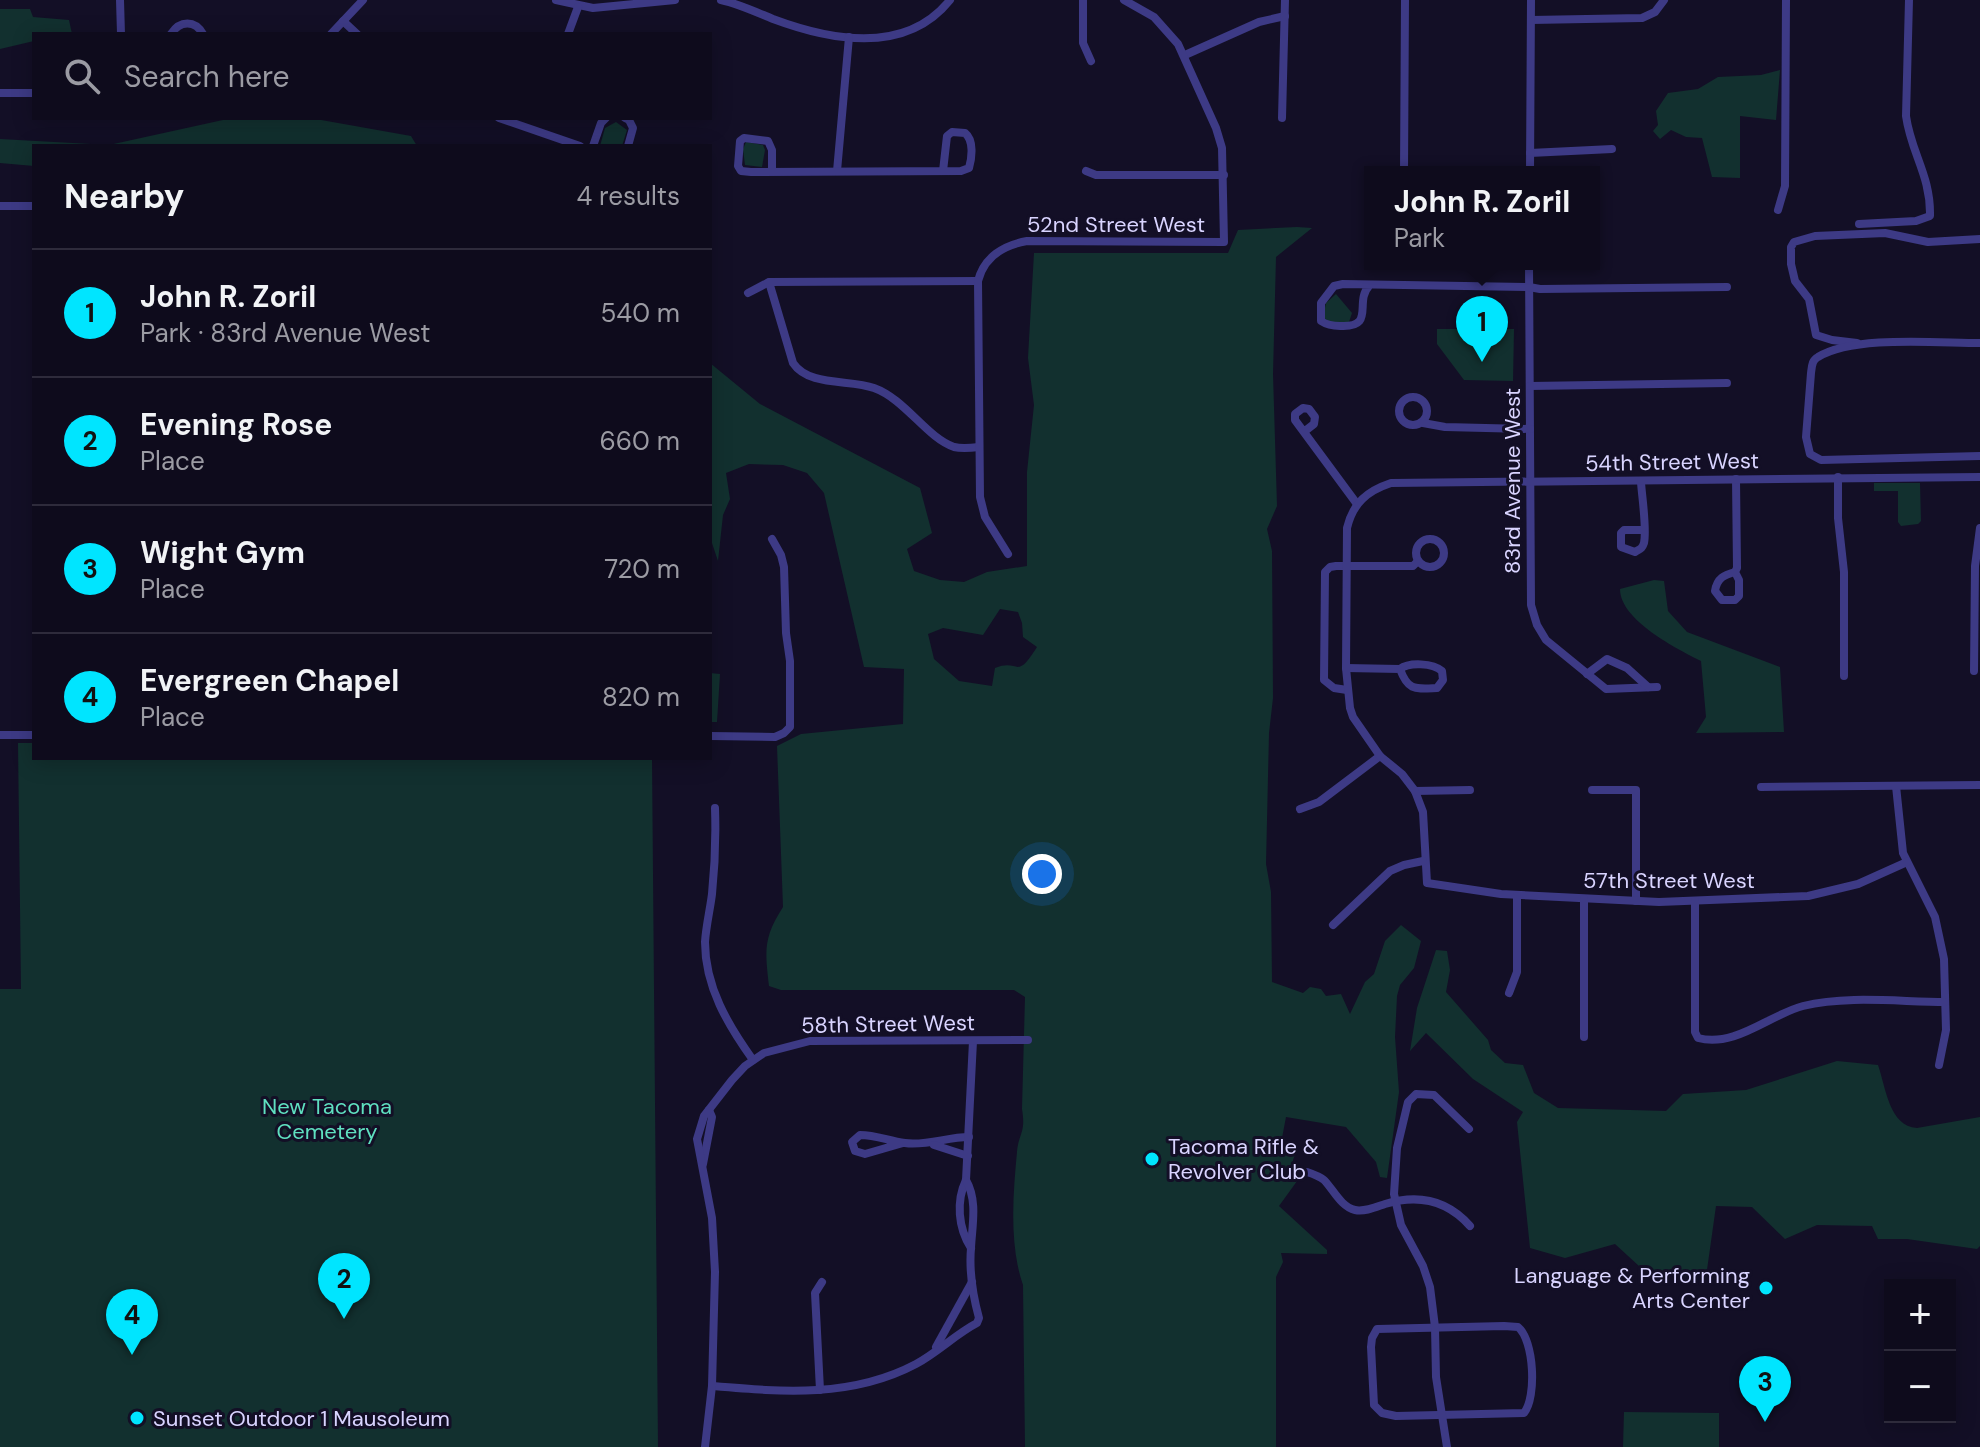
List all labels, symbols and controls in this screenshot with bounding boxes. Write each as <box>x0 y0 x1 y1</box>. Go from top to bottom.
search box <box>32 32 712 120</box>
icon: search <box>60 54 104 98</box>
text: Search here <box>124 57 290 96</box>
popup <box>1364 166 1600 270</box>
text: Nearby <box>64 174 184 219</box>
text: 4 results <box>576 179 680 213</box>
text: John R. Zoril <box>1394 182 1570 221</box>
street label: 52nd Street West <box>1027 210 1205 239</box>
text: Park <box>1394 221 1445 255</box>
text: John R. Zoril <box>140 277 316 316</box>
text: 1 <box>85 296 95 330</box>
text: 540 m <box>600 296 680 330</box>
pin: 1 <box>1456 296 1508 362</box>
text: Park · 83rd Avenue West <box>140 316 430 350</box>
street label: 83rd Avenue West <box>1498 388 1527 574</box>
text: Evening Rose <box>140 405 332 444</box>
text: 2 <box>82 424 98 458</box>
text: 660 m <box>599 424 680 458</box>
text: Place <box>140 444 205 478</box>
street label: 54th Street West <box>1585 446 1759 478</box>
text: Wight Gym <box>140 533 305 572</box>
text: 3 <box>82 552 98 586</box>
text: 720 m <box>604 552 680 586</box>
text: Place <box>140 572 205 606</box>
text: Evergreen Chapel <box>140 661 399 700</box>
text: 4 <box>82 680 98 714</box>
text: 820 m <box>602 680 680 714</box>
text: Place <box>140 700 205 734</box>
your location <box>1022 854 1062 894</box>
street label: 57th Street West <box>1583 866 1755 895</box>
street label: 58th Street West <box>801 1008 975 1040</box>
park label: New Tacoma Cemetery <box>262 1092 392 1146</box>
place label: Tacoma Rifle & Revolver Club <box>1168 1132 1319 1186</box>
marker: Tacoma Rifle & Revolver Club <box>1143 1150 1161 1168</box>
pin: 2 <box>318 1253 370 1319</box>
place label: Language & Performing Arts Center <box>1514 1261 1750 1315</box>
marker: Language & Performing Arts Center <box>1757 1279 1775 1297</box>
map controls <box>1884 1279 1956 1423</box>
button: + <box>1884 1279 1956 1351</box>
pin: 4 <box>106 1289 158 1355</box>
button: − <box>1884 1351 1956 1423</box>
pin: 3 <box>1739 1356 1791 1422</box>
place label: Sunset Outdoor 1 Mausoleum <box>153 1404 450 1433</box>
marker: Sunset Outdoor 1 Mausoleum <box>128 1409 146 1427</box>

